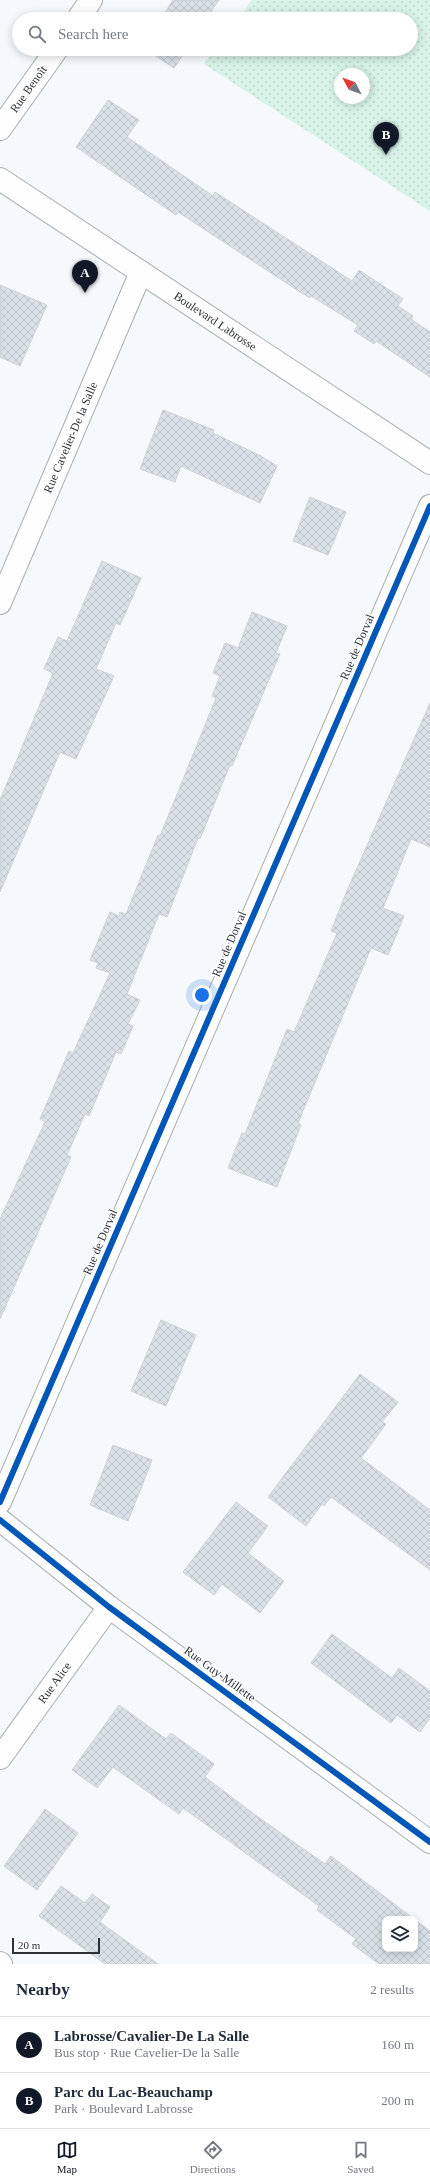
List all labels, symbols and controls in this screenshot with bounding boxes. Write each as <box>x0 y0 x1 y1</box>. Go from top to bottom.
search box <box>12 12 418 56</box>
icon: search <box>26 23 48 45</box>
text: Search here <box>58 26 128 42</box>
street label: Rue Benoît <box>7 62 50 115</box>
north arrow <box>334 68 370 104</box>
pin: B <box>373 122 399 155</box>
pin: A <box>72 260 98 293</box>
street label: Boulevard Labrosse <box>171 289 259 354</box>
street label: Rue Cavelier-De la Salle <box>41 380 100 495</box>
street label: Rue de Dorval <box>337 611 377 682</box>
street label: Rue de Dorval <box>209 908 249 979</box>
your location <box>192 985 212 1005</box>
street label: Rue de Dorval <box>80 1206 120 1277</box>
street label: Rue Guy-Millette <box>182 1643 258 1705</box>
street label: Rue Alice <box>35 1659 74 1706</box>
map controls <box>382 1916 418 1952</box>
button: layers <box>382 1916 418 1952</box>
scale bar <box>12 1936 100 1955</box>
text: 20 m <box>18 1939 40 1951</box>
text: Nearby <box>16 1980 70 1999</box>
text: 2 results <box>370 1982 414 1997</box>
text: Labrosse/Cavalier-De La Salle <box>54 2028 249 2044</box>
text: A <box>24 2037 34 2052</box>
text: 160 m <box>381 2037 414 2052</box>
text: Bus stop · Rue Cavelier-De la Salle <box>54 2045 239 2060</box>
text: Parc du Lac-Beauchamp <box>54 2084 213 2100</box>
text: B <box>25 2093 33 2108</box>
text: 200 m <box>381 2093 414 2108</box>
text: Park · Boulevard Labrosse <box>54 2101 193 2116</box>
tab: Map <box>56 2139 78 2175</box>
tab: Directions <box>190 2139 235 2175</box>
tab: Saved <box>347 2139 374 2175</box>

